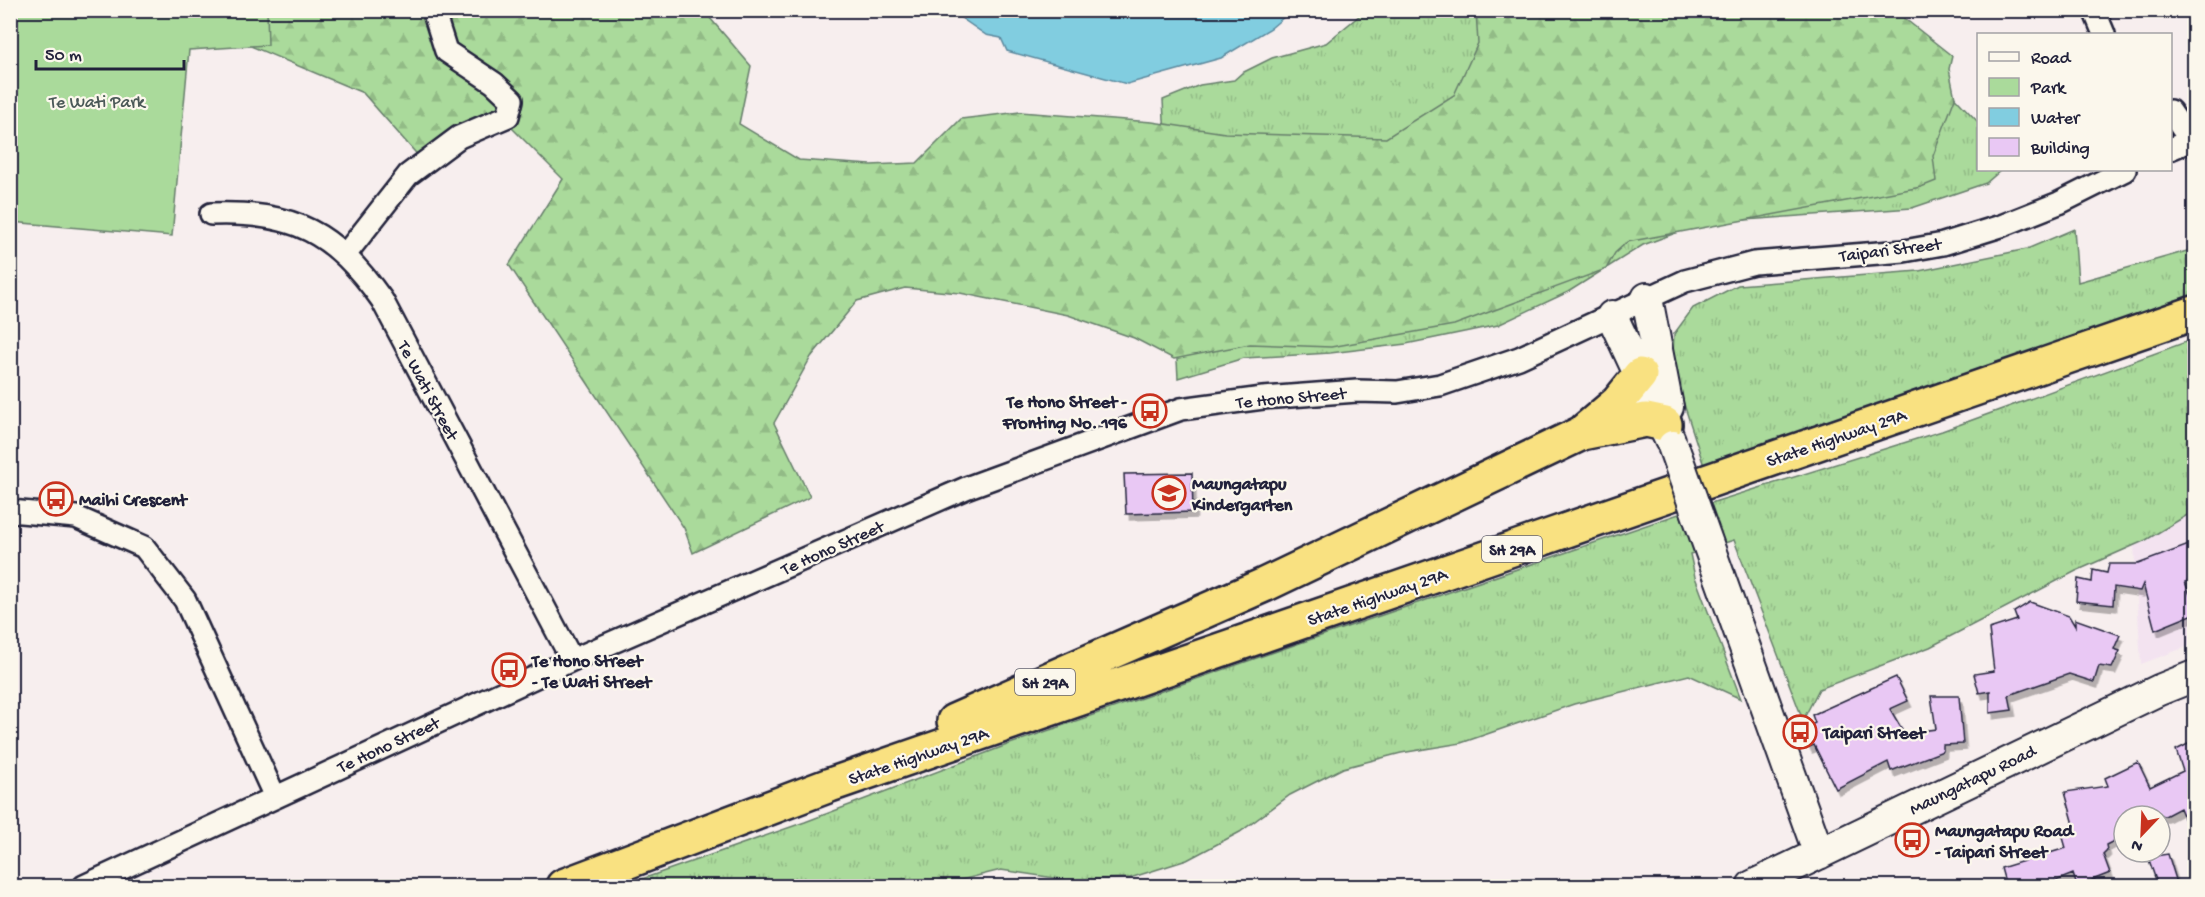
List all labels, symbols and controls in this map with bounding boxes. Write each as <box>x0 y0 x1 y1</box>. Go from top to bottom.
scale bar <box>36 33 184 71</box>
legend <box>1977 33 2172 171</box>
text: 50 m <box>45 46 82 67</box>
text: Road <box>2031 49 2072 70</box>
text: Park <box>2030 79 2067 100</box>
park label: Te Wati Park <box>48 93 147 114</box>
text: Water <box>2031 109 2081 130</box>
text: Building <box>2030 139 2090 160</box>
street label: Taipari Street <box>1837 235 1944 268</box>
street label: Te Wati Street <box>391 337 462 446</box>
street label: Te Hono Street <box>1234 384 1349 415</box>
place label: Te Hono Street - Fronting No. 196 <box>1002 393 1128 435</box>
bus stop icon: Te Hono Street - Fronting No. 196 <box>1132 393 1168 429</box>
street label: State Highway 29A <box>1764 405 1911 473</box>
school or university icon: Maungatapu Kindergarten <box>1151 475 1187 511</box>
place label: Maungatapu Kindergarten <box>1191 475 1293 517</box>
bus stop icon: Maihi Crescent <box>38 481 74 517</box>
place label: Maihi Crescent <box>79 491 188 512</box>
street label: Te Hono Street <box>777 517 889 582</box>
road number: SH 29A <box>1482 536 1542 562</box>
street label: State Highway 29A <box>1305 564 1452 632</box>
bus stop icon: Te Hono Street - Te Wati Street <box>491 652 527 688</box>
place label: Te Hono Street - Te Wati Street <box>530 652 653 694</box>
road number: SH 29A <box>1015 669 1075 695</box>
street label: Te Hono Street <box>334 713 445 780</box>
bus stop icon: Taipari Street <box>1782 714 1818 750</box>
street label: State Highway 29A <box>846 723 993 791</box>
place label: Taipari Street <box>1821 724 1927 745</box>
street label: Maungatapu Road <box>1907 741 2041 821</box>
north arrow <box>2112 804 2172 864</box>
bus stop icon: Maungatapu Road - Taipari Street <box>1894 822 1930 858</box>
place label: Maungatapu Road - Taipari Street <box>1935 822 2075 864</box>
text: N <box>2128 834 2146 855</box>

